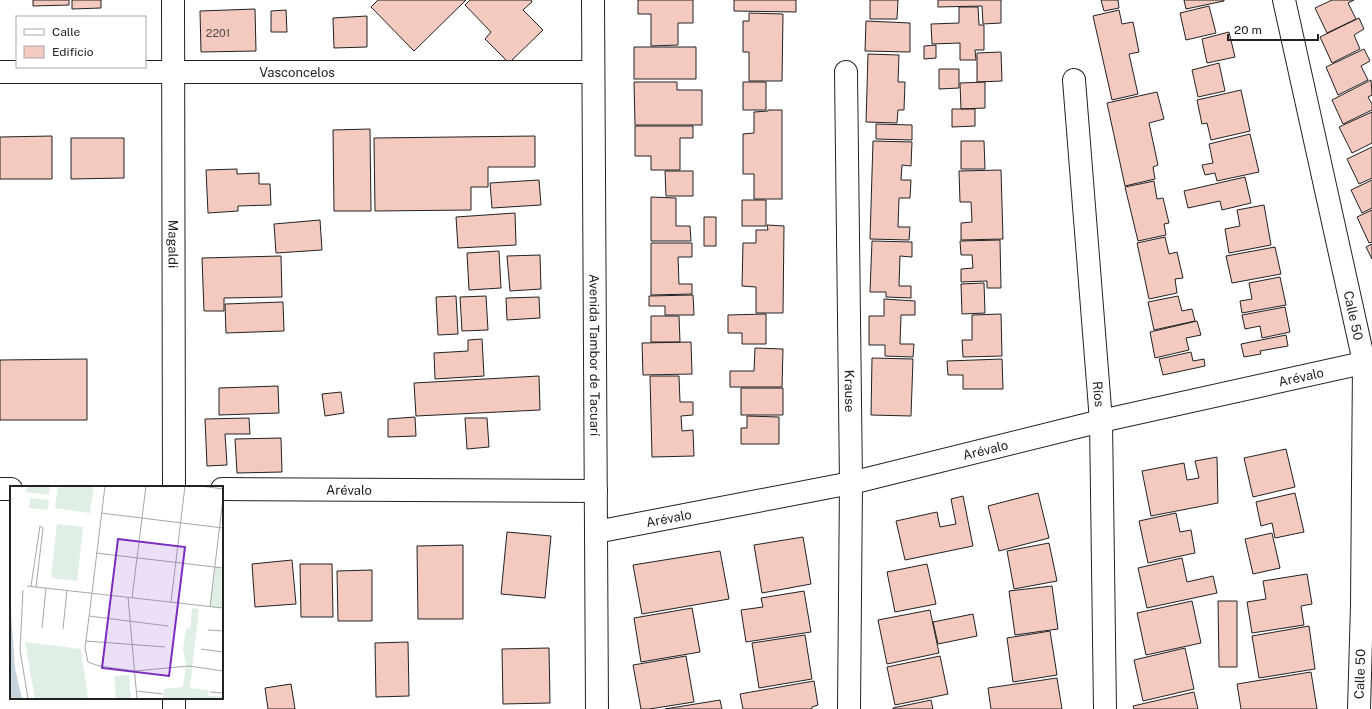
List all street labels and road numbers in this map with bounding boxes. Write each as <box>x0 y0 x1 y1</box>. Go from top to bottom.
street label: Vasconcelos <box>259 65 335 80</box>
street label: Magaldi <box>166 220 181 268</box>
street label: Avenida Tambor de Tacuarí <box>587 274 603 437</box>
street label: Calle 50 <box>1341 289 1366 342</box>
street label: Arévalo <box>1277 364 1325 389</box>
street label: Krause <box>842 370 858 412</box>
street label: Ríos <box>1090 381 1107 407</box>
street label: Arévalo <box>961 437 1009 463</box>
street label: Arévalo <box>326 482 372 497</box>
street label: Arévalo <box>645 506 693 530</box>
street label: Calle 50 <box>1352 649 1368 699</box>

